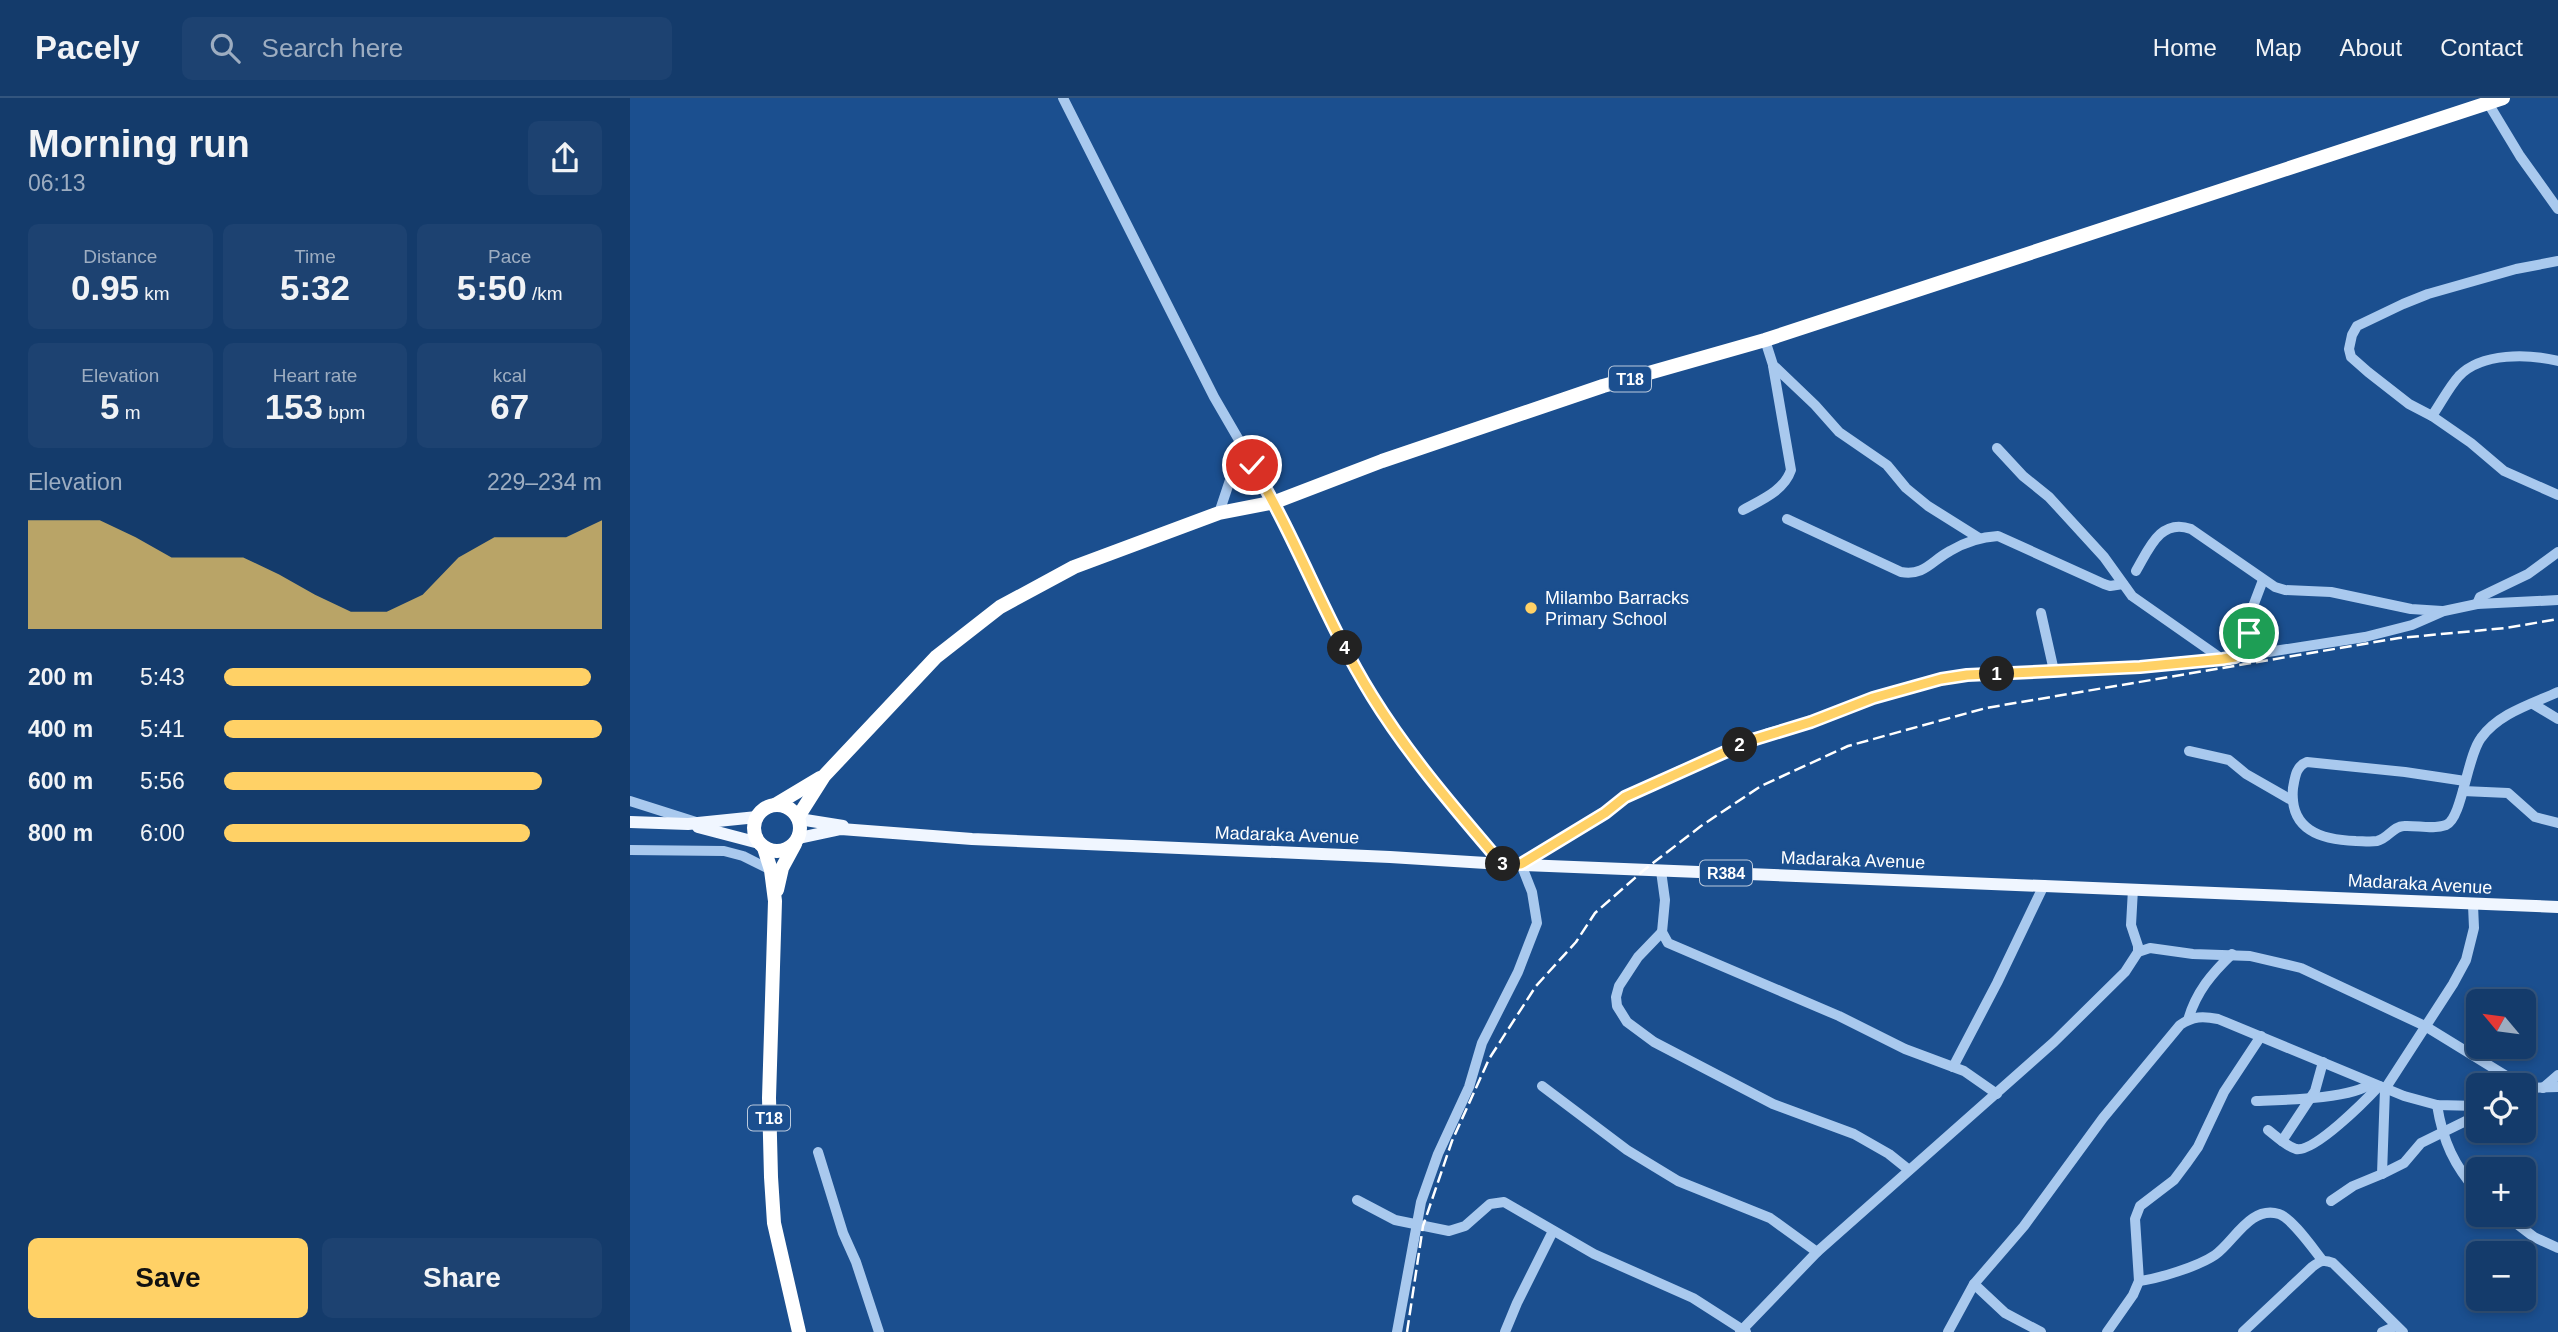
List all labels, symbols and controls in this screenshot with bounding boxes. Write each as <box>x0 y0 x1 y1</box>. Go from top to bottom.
search box <box>182 17 672 80</box>
text: Pacely <box>35 29 140 66</box>
icon: search <box>206 29 244 67</box>
text: Search here <box>262 33 403 63</box>
text: Home <box>2153 34 2217 61</box>
text: Map <box>2255 34 2302 61</box>
text: About <box>2340 34 2402 61</box>
text: Contact <box>2440 34 2523 61</box>
button: share <box>528 121 602 195</box>
text: Morning run <box>28 123 250 165</box>
text: 06:13 <box>28 170 86 196</box>
text: Distance <box>83 246 157 267</box>
text: Time <box>294 246 336 267</box>
text: Pace <box>488 246 531 267</box>
text: 0.95 <box>71 268 139 307</box>
text: 5:32 <box>280 268 350 307</box>
text: 5:50 <box>457 268 527 307</box>
text: km <box>139 283 170 304</box>
text: /km <box>527 283 563 304</box>
text: Elevation <box>81 365 159 386</box>
text: Heart rate <box>273 365 357 386</box>
text: kcal <box>493 365 527 386</box>
road number: T18 <box>1609 366 1651 392</box>
text: 5 <box>100 387 120 426</box>
text: 153 <box>265 387 323 426</box>
text: 67 <box>490 387 529 426</box>
text: m <box>120 402 141 423</box>
text: bpm <box>323 402 365 423</box>
pin <box>1222 435 1282 495</box>
icon: check <box>1233 446 1271 484</box>
text: Elevation <box>28 469 123 495</box>
text: 229–234 m <box>487 469 602 495</box>
place label: Milambo Barracks Primary School <box>1545 588 1689 629</box>
marker: Milambo Barracks Primary School <box>1523 600 1539 616</box>
pin <box>2219 603 2279 663</box>
icon: arrive <box>2230 614 2268 652</box>
pin: 4 <box>1328 630 1362 666</box>
text: 4 <box>1339 637 1350 658</box>
pin: 1 <box>1980 656 2014 692</box>
text: 1 <box>1991 663 2002 684</box>
text: 200 m <box>28 664 93 690</box>
text: 5:43 <box>140 664 185 690</box>
text: 400 m <box>28 716 93 742</box>
text: 5:41 <box>140 716 185 742</box>
pin: 2 <box>1722 728 1758 762</box>
text: 2 <box>1734 734 1745 755</box>
text: 600 m <box>28 768 93 794</box>
text: 5:56 <box>140 768 185 794</box>
text: 800 m <box>28 820 93 846</box>
text: 6:00 <box>140 820 185 846</box>
street label: Madaraka Avenue <box>1214 822 1360 848</box>
pin: 3 <box>1486 846 1520 882</box>
street label: Madaraka Avenue <box>1780 847 1926 873</box>
text: 3 <box>1497 853 1508 874</box>
road number: R384 <box>1700 860 1752 886</box>
street label: Madaraka Avenue <box>2347 870 2493 898</box>
north arrow <box>2466 989 2536 1059</box>
map controls <box>2466 989 2536 1311</box>
button: locate <box>2466 1073 2536 1143</box>
road number: T18 <box>748 1106 790 1130</box>
button: + <box>2466 1157 2536 1227</box>
button: Save <box>28 1238 308 1318</box>
button: Share <box>322 1238 602 1318</box>
button: − <box>2466 1241 2536 1311</box>

